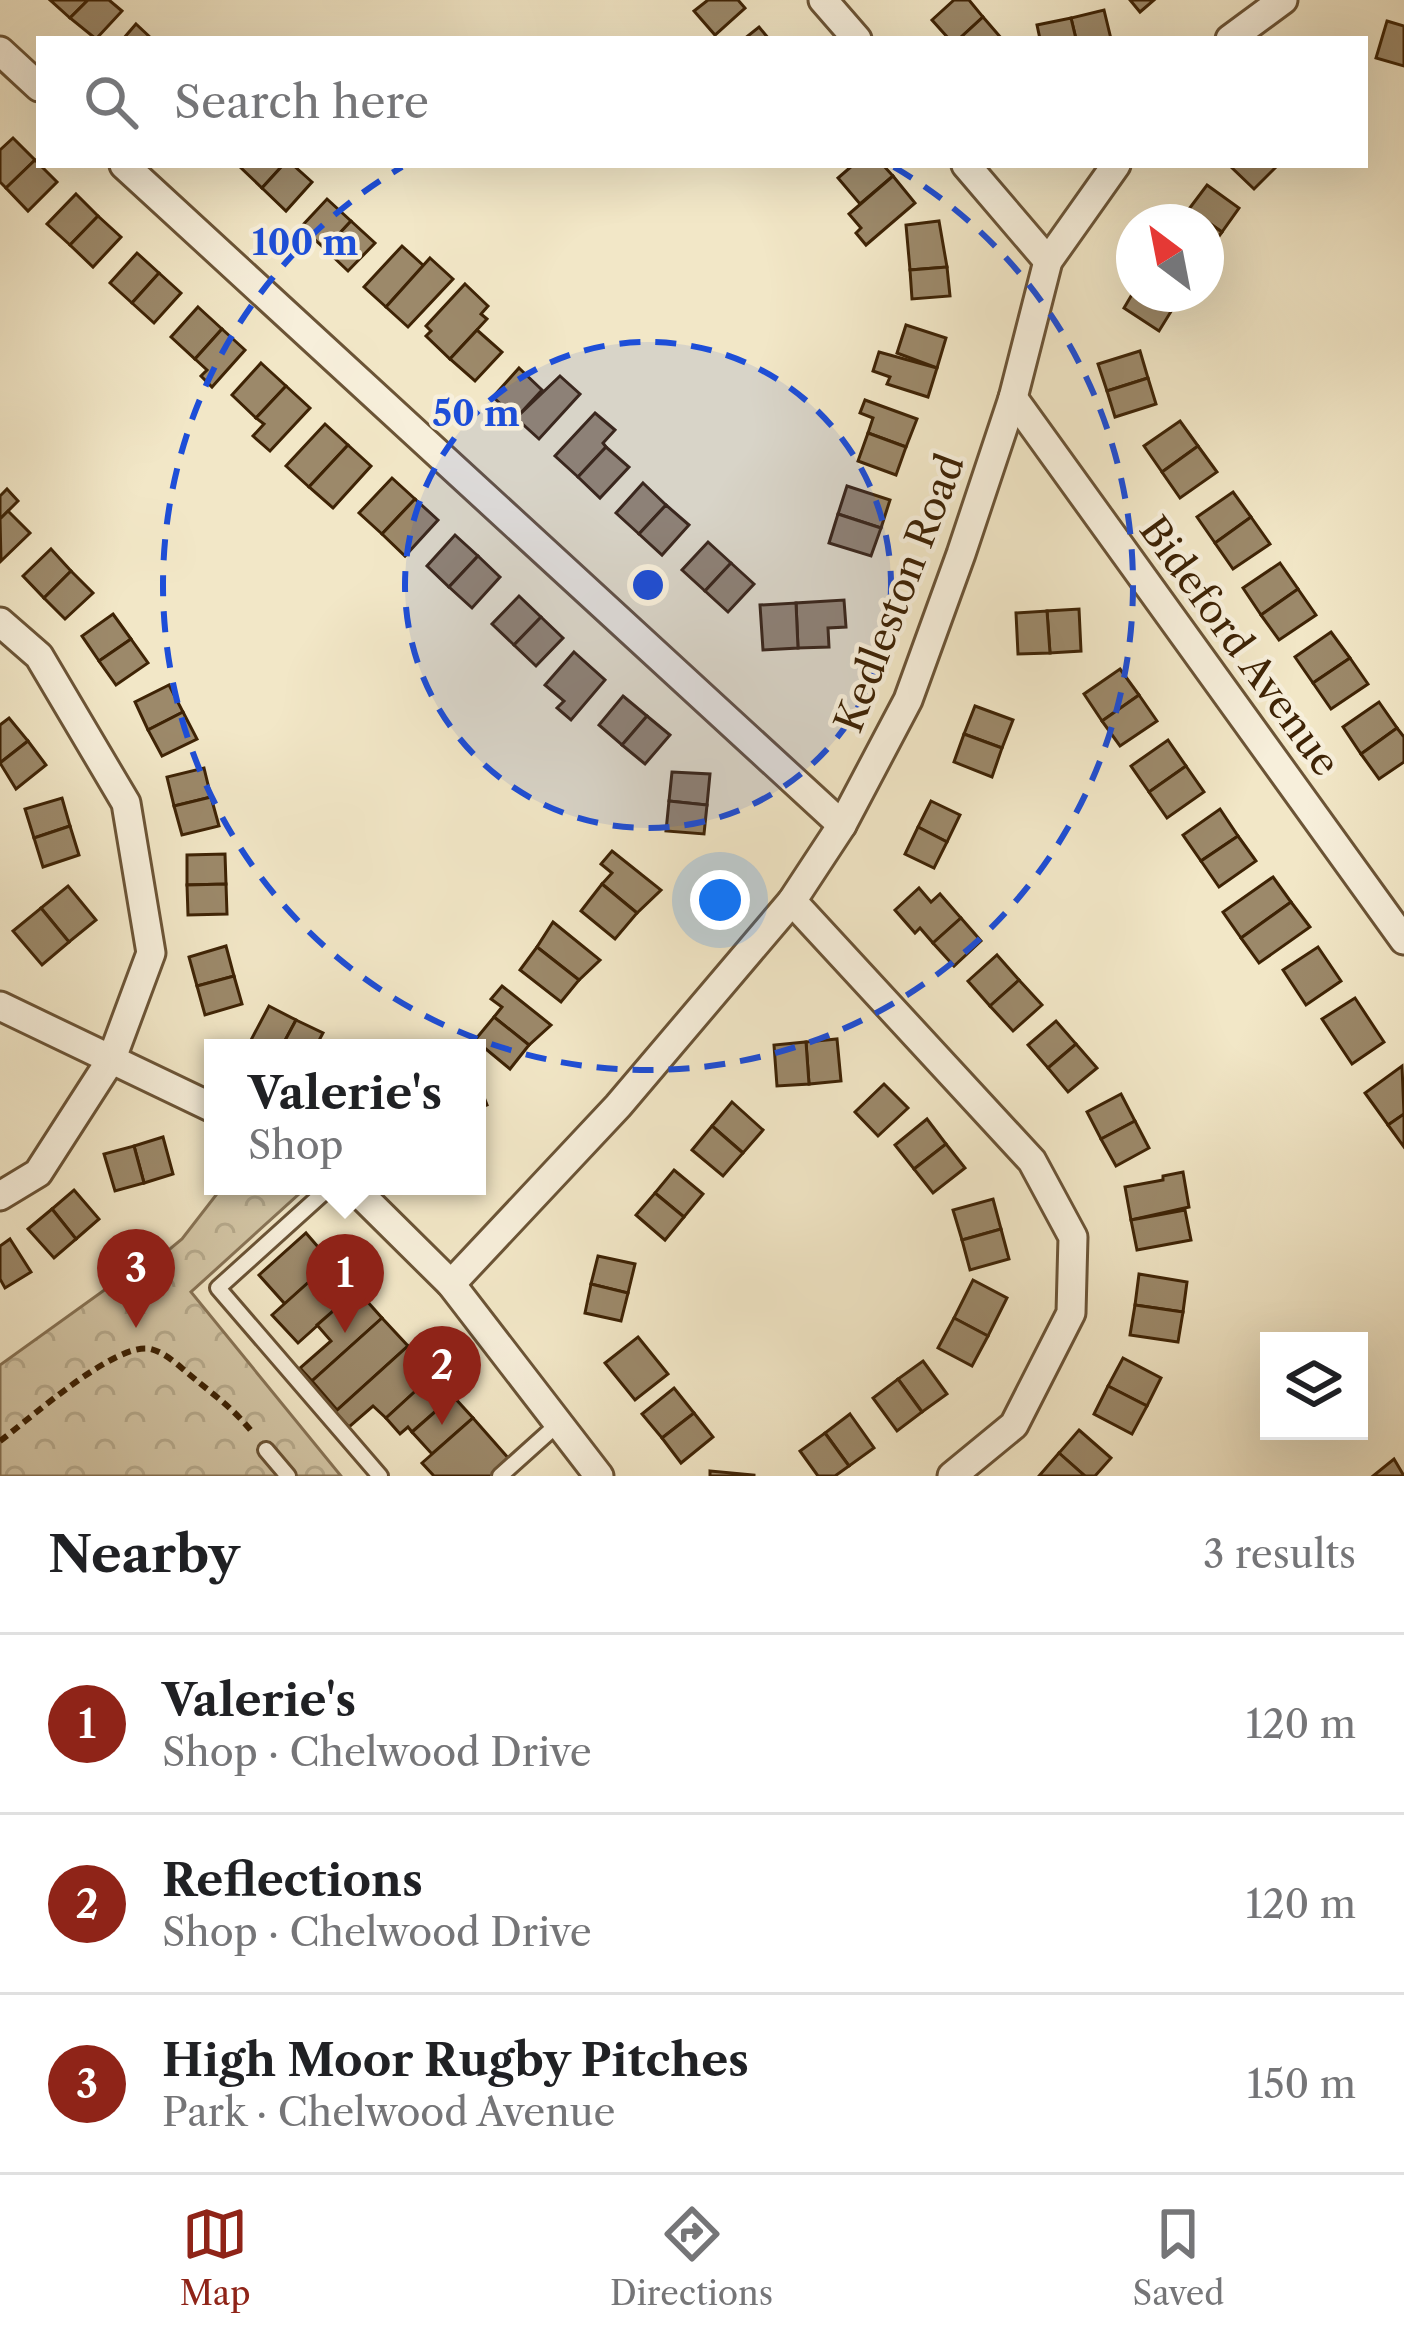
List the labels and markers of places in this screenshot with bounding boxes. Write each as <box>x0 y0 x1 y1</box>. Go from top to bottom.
centre of rings <box>627 564 669 606</box>
pin: 3 <box>97 1229 175 1328</box>
pin: 1 <box>306 1234 384 1333</box>
pin: 2 <box>403 1326 481 1425</box>

